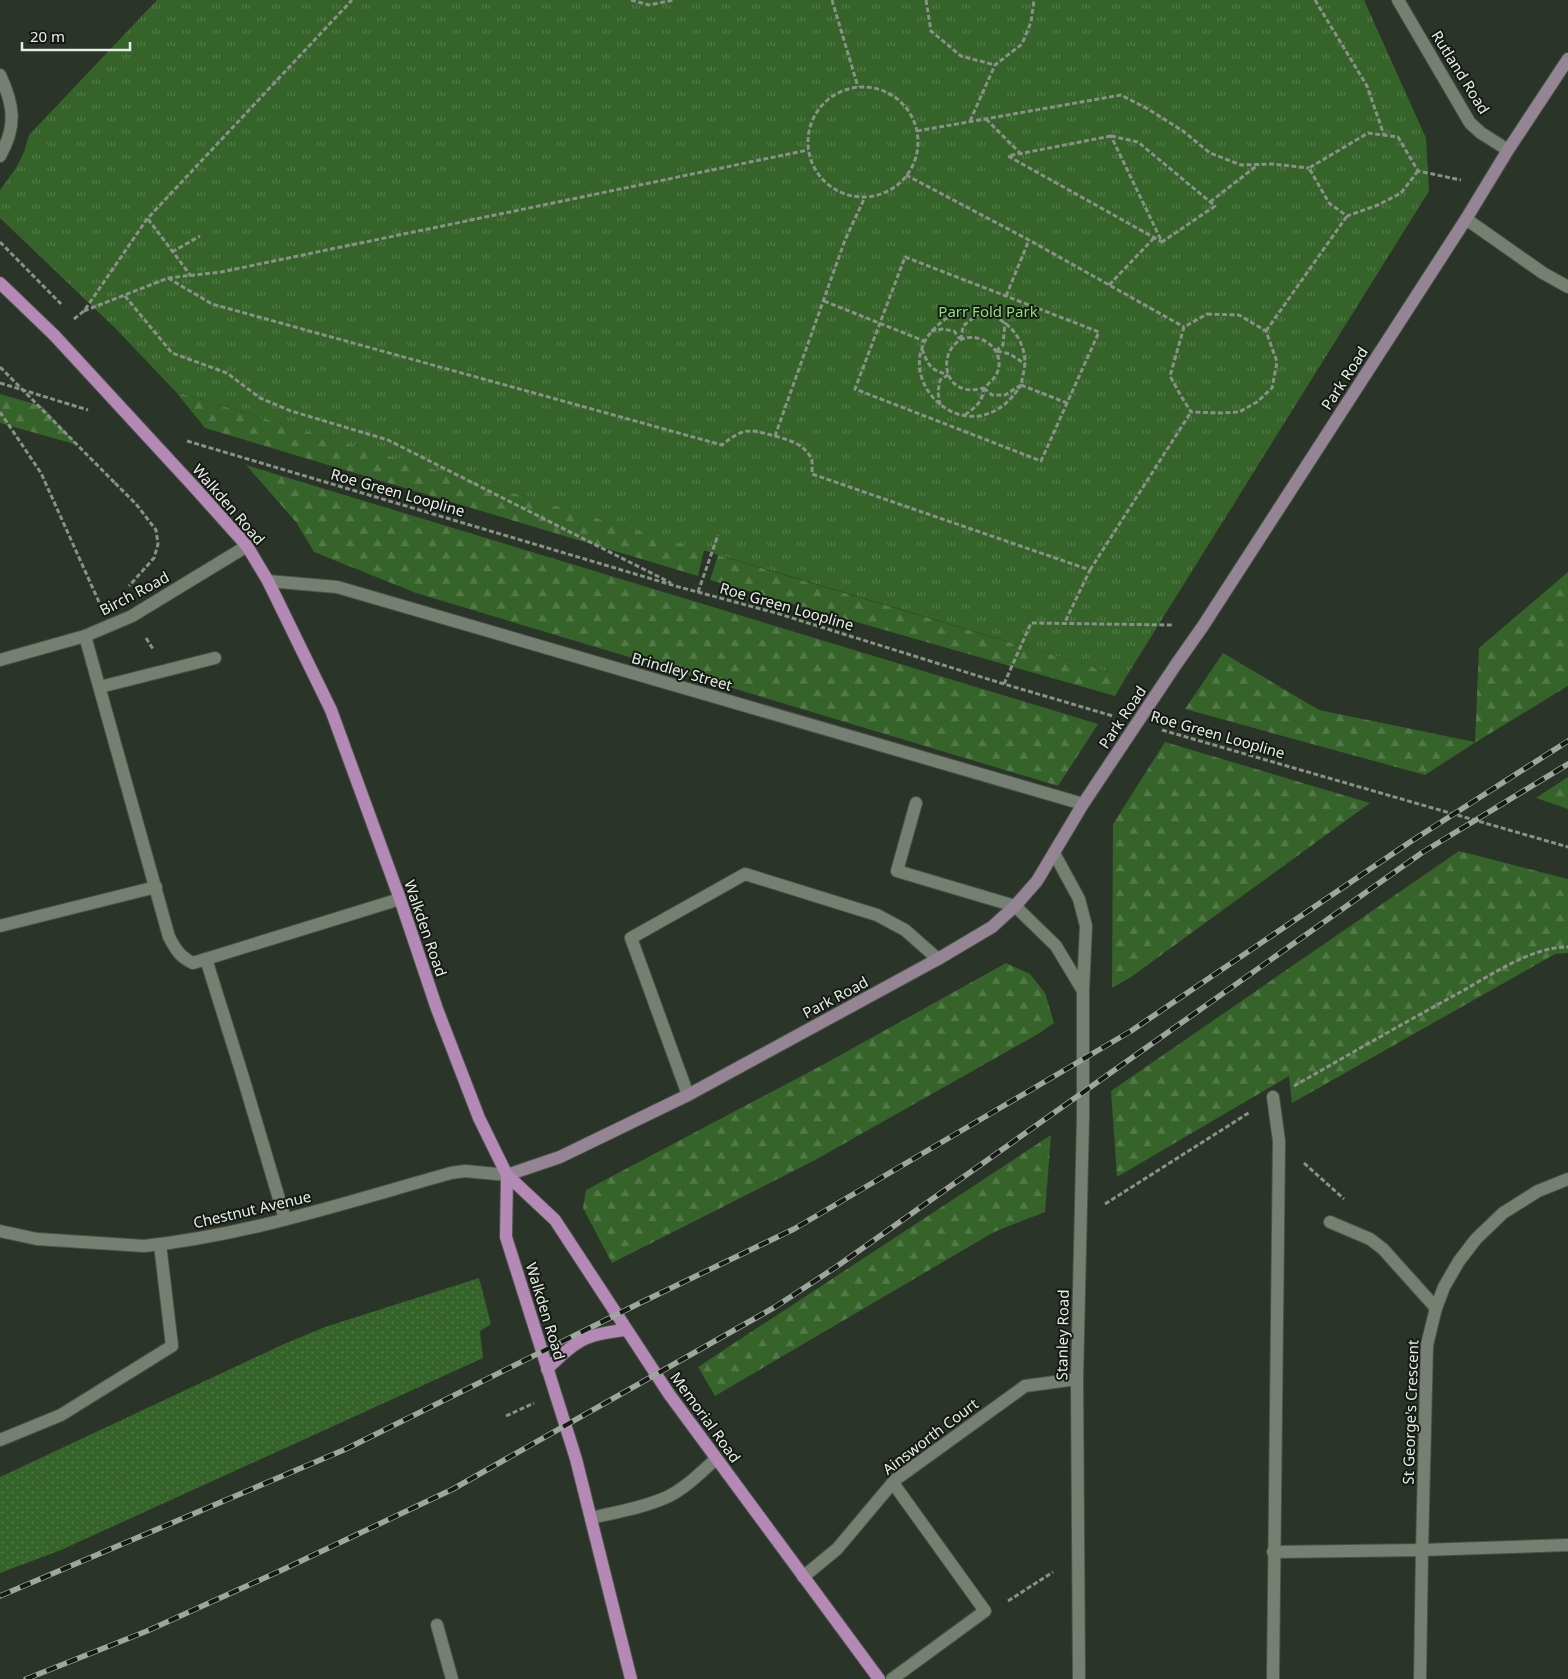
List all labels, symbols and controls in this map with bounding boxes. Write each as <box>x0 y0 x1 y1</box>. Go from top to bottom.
scale bar <box>22 20 130 52</box>
text: 20 m <box>30 26 65 46</box>
street label: Rutland Road <box>1427 27 1495 117</box>
park label: Parr Fold Park <box>938 301 1038 321</box>
street label: Park Road <box>1316 343 1372 413</box>
street label: Walkden Road <box>188 459 270 549</box>
street label: Roe Green Loopline <box>329 463 467 521</box>
street label: Birch Road <box>96 566 172 620</box>
street label: Roe Green Loopline <box>718 577 856 635</box>
street label: Brindley Street <box>629 647 735 695</box>
street label: Park Road <box>1094 682 1150 752</box>
street label: Roe Green Loopline <box>1149 705 1287 763</box>
street label: Walkden Road <box>400 877 452 979</box>
street label: Park Road <box>799 971 871 1023</box>
street label: Chestnut Avenue <box>191 1186 313 1232</box>
street label: Walkden Road <box>522 1260 570 1362</box>
street label: Stanley Road <box>1051 1289 1073 1381</box>
street label: St George's Crescent <box>1397 1339 1423 1485</box>
street label: Memorial Road <box>666 1368 746 1466</box>
street label: Ainsworth Court <box>878 1393 982 1479</box>

